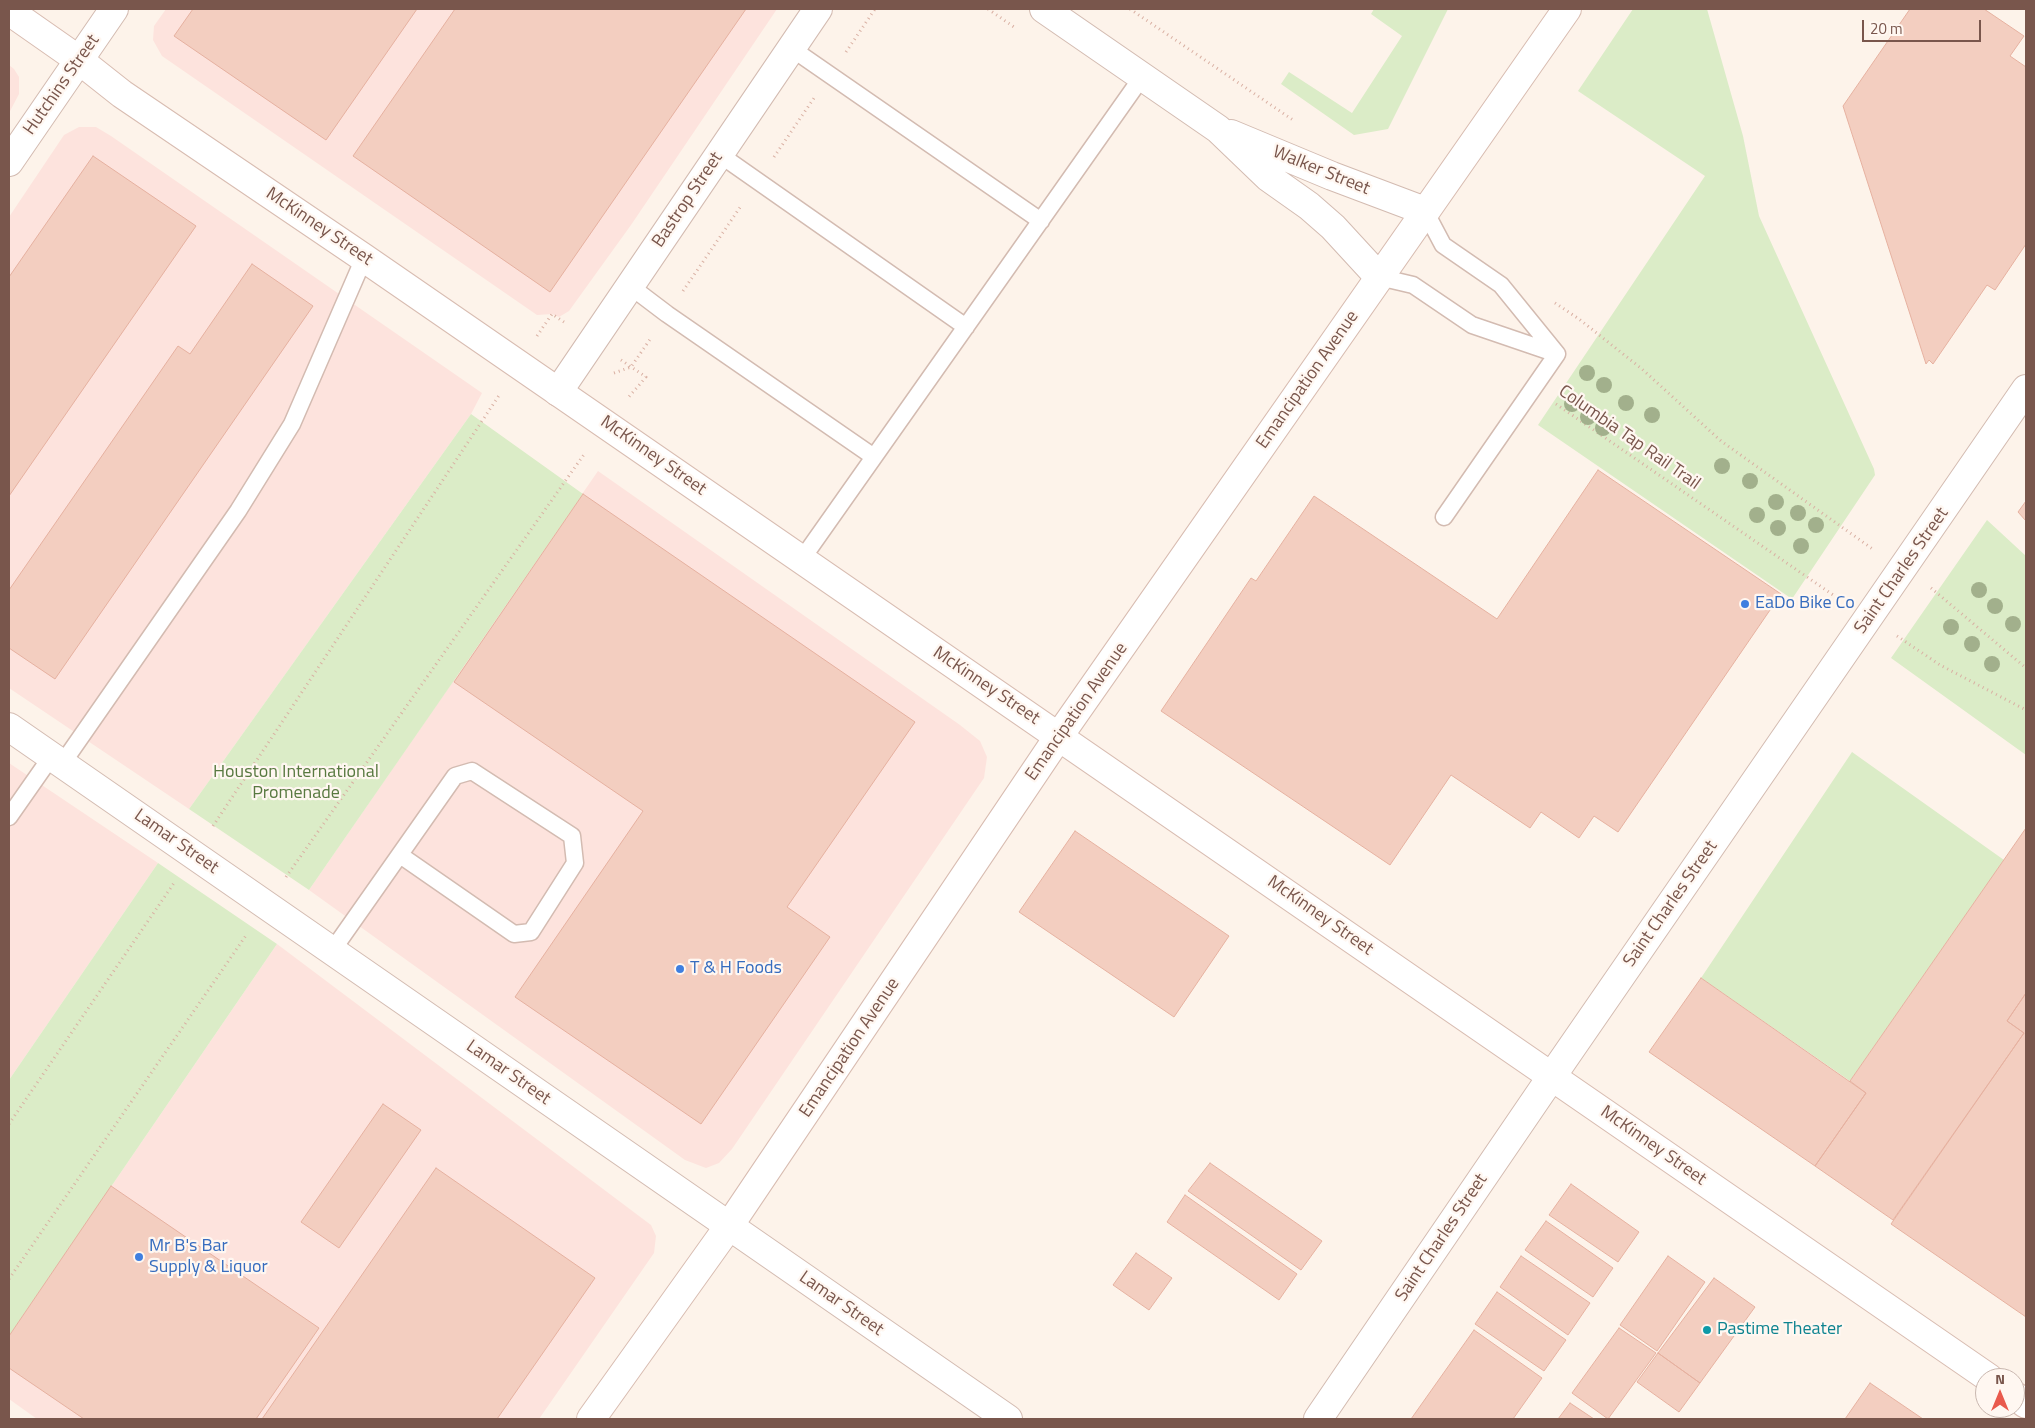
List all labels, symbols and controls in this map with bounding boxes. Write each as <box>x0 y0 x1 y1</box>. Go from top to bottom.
scale bar <box>1865 10 1984 42</box>
text: 20 m <box>1870 17 1903 40</box>
street label: Hutchins Street <box>19 31 105 139</box>
street label: Walker Street <box>1269 142 1373 200</box>
street label: Bastrop Street <box>648 148 728 252</box>
street label: McKinney Street <box>261 183 377 271</box>
street label: Emancipation Avenue <box>1252 307 1364 453</box>
street label: Columbia Tap Rail Trail <box>1554 381 1704 495</box>
street label: McKinney Street <box>596 411 710 501</box>
street label: Saint Charles Street <box>1850 504 1954 638</box>
place label: EaDo Bike Co <box>1755 593 1855 615</box>
marker: EaDo Bike Co <box>1739 598 1751 610</box>
street label: Emancipation Avenue <box>1021 639 1133 785</box>
street label: McKinney Street <box>928 642 1044 730</box>
park label: Houston International Promenade <box>213 762 379 804</box>
street label: Lamar Street <box>130 805 222 879</box>
street label: Saint Charles Street <box>1619 837 1723 971</box>
street label: McKinney Street <box>1263 871 1377 961</box>
place label: T & H Foods <box>690 958 782 980</box>
marker: T & H Foods <box>674 963 686 975</box>
street label: Emancipation Avenue <box>795 974 905 1122</box>
street label: Lamar Street <box>462 1036 554 1110</box>
street label: McKinney Street <box>1596 1101 1710 1191</box>
street label: Saint Charles Street <box>1391 1170 1493 1306</box>
place label: Mr B's Bar Supply & Liquor <box>149 1236 268 1278</box>
marker: Mr B's Bar Supply & Liquor <box>133 1251 145 1263</box>
street label: Lamar Street <box>795 1267 887 1341</box>
place label: Pastime Theater <box>1717 1319 1842 1341</box>
marker: Pastime Theater <box>1701 1324 1713 1336</box>
north arrow <box>1975 1368 2025 1418</box>
text: N <box>1995 1368 2005 1389</box>

